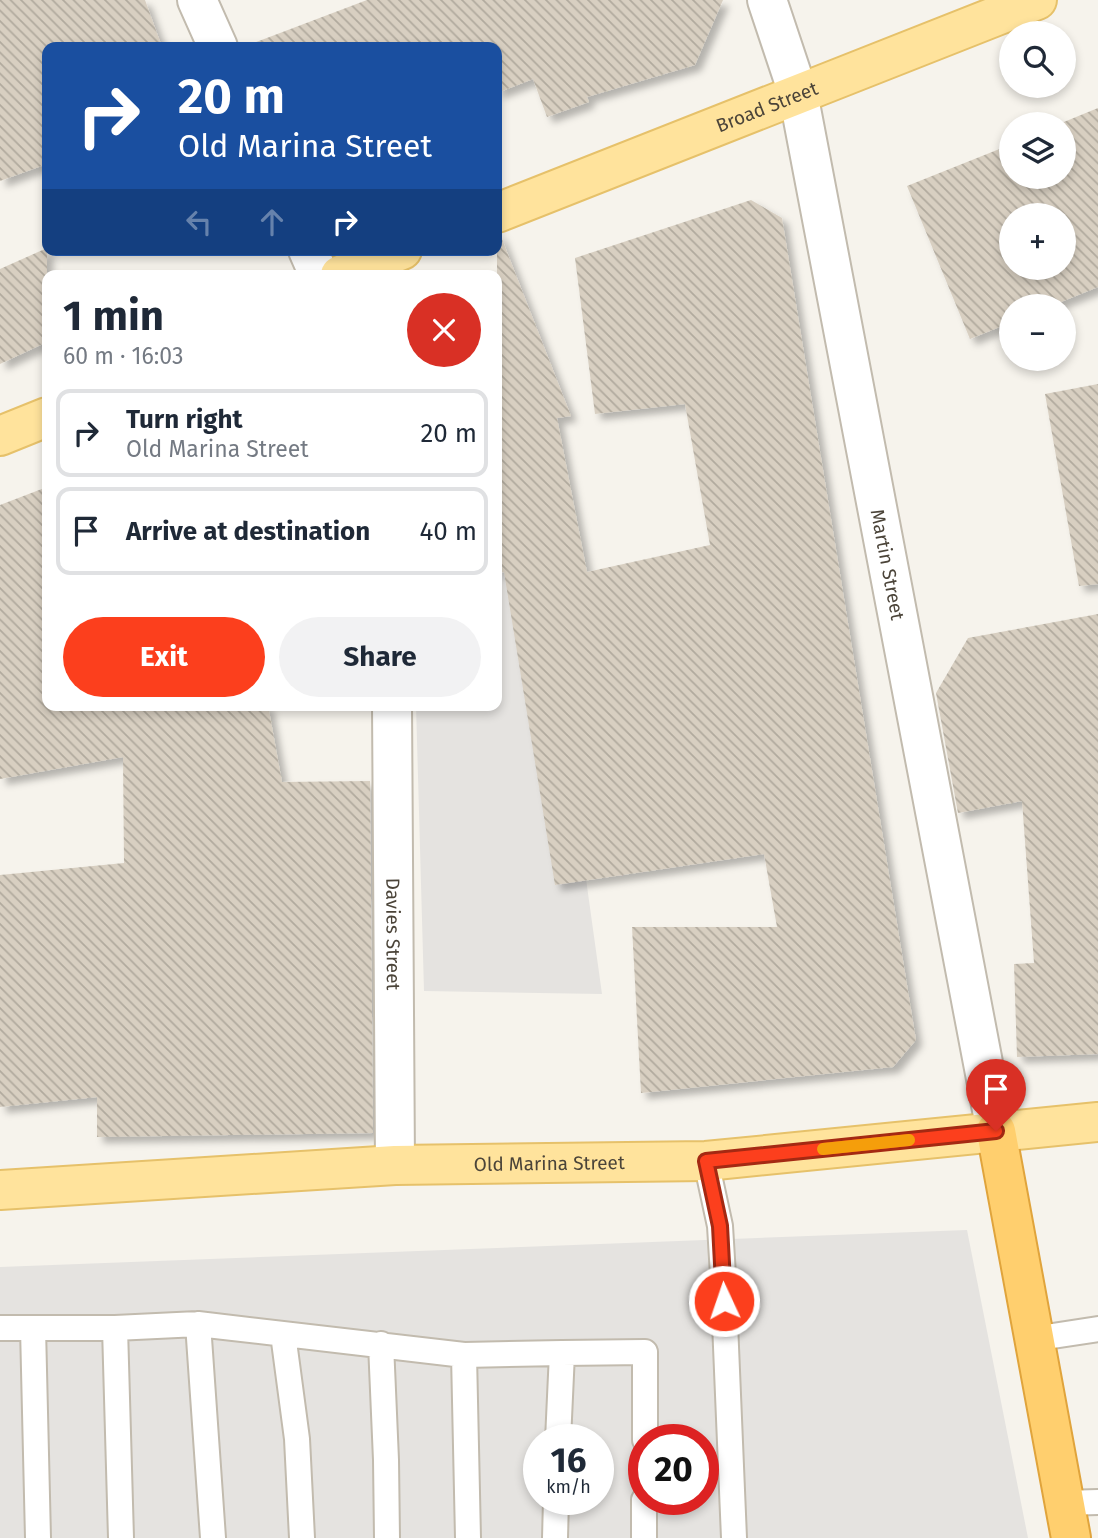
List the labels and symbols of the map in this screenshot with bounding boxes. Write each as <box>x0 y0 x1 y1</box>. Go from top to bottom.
street label: Broad Street <box>713 76 821 137</box>
street label: Martin Street <box>866 507 910 622</box>
street label: Davies Street <box>382 878 405 991</box>
pin <box>966 1059 1026 1131</box>
street label: Old Marina Street <box>474 1151 625 1175</box>
position arrow <box>687 1264 761 1338</box>
speed limit sign: 20 <box>628 1424 719 1515</box>

